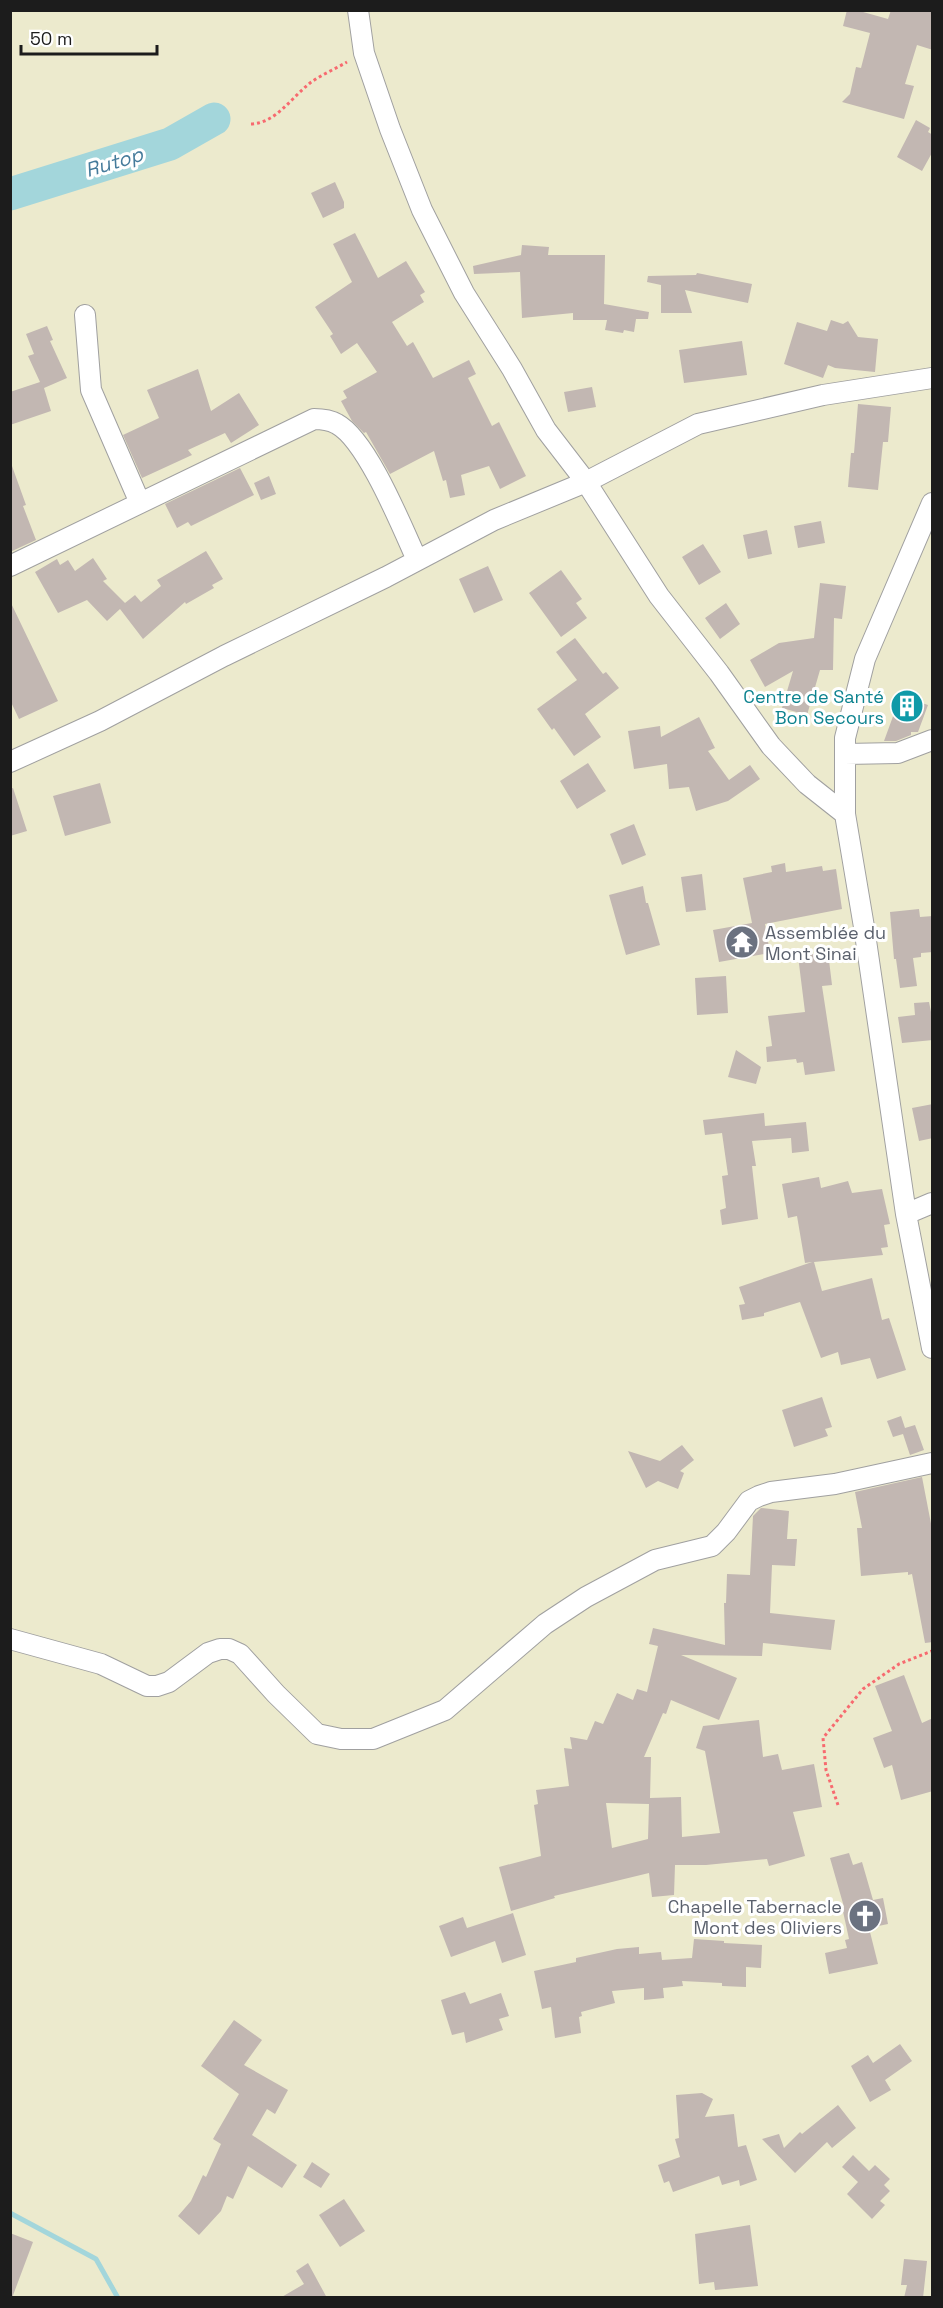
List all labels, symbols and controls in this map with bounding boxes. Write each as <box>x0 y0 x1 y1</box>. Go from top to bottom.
scale bar <box>21 18 158 56</box>
text: 50 m <box>30 27 72 50</box>
water label: Rutop <box>82 141 147 183</box>
place label: Centre de Santé Bon Secours <box>743 685 884 729</box>
building icon: Centre de Santé Bon Secours <box>889 688 925 724</box>
place label: Assemblée du Mont Sinai <box>765 921 886 965</box>
temple icon: Assemblée du Mont Sinai <box>724 924 760 960</box>
place label: Chapelle Tabernacle Mont des Oliviers <box>668 1895 842 1939</box>
church icon: Chapelle Tabernacle Mont des Oliviers <box>847 1898 883 1934</box>

